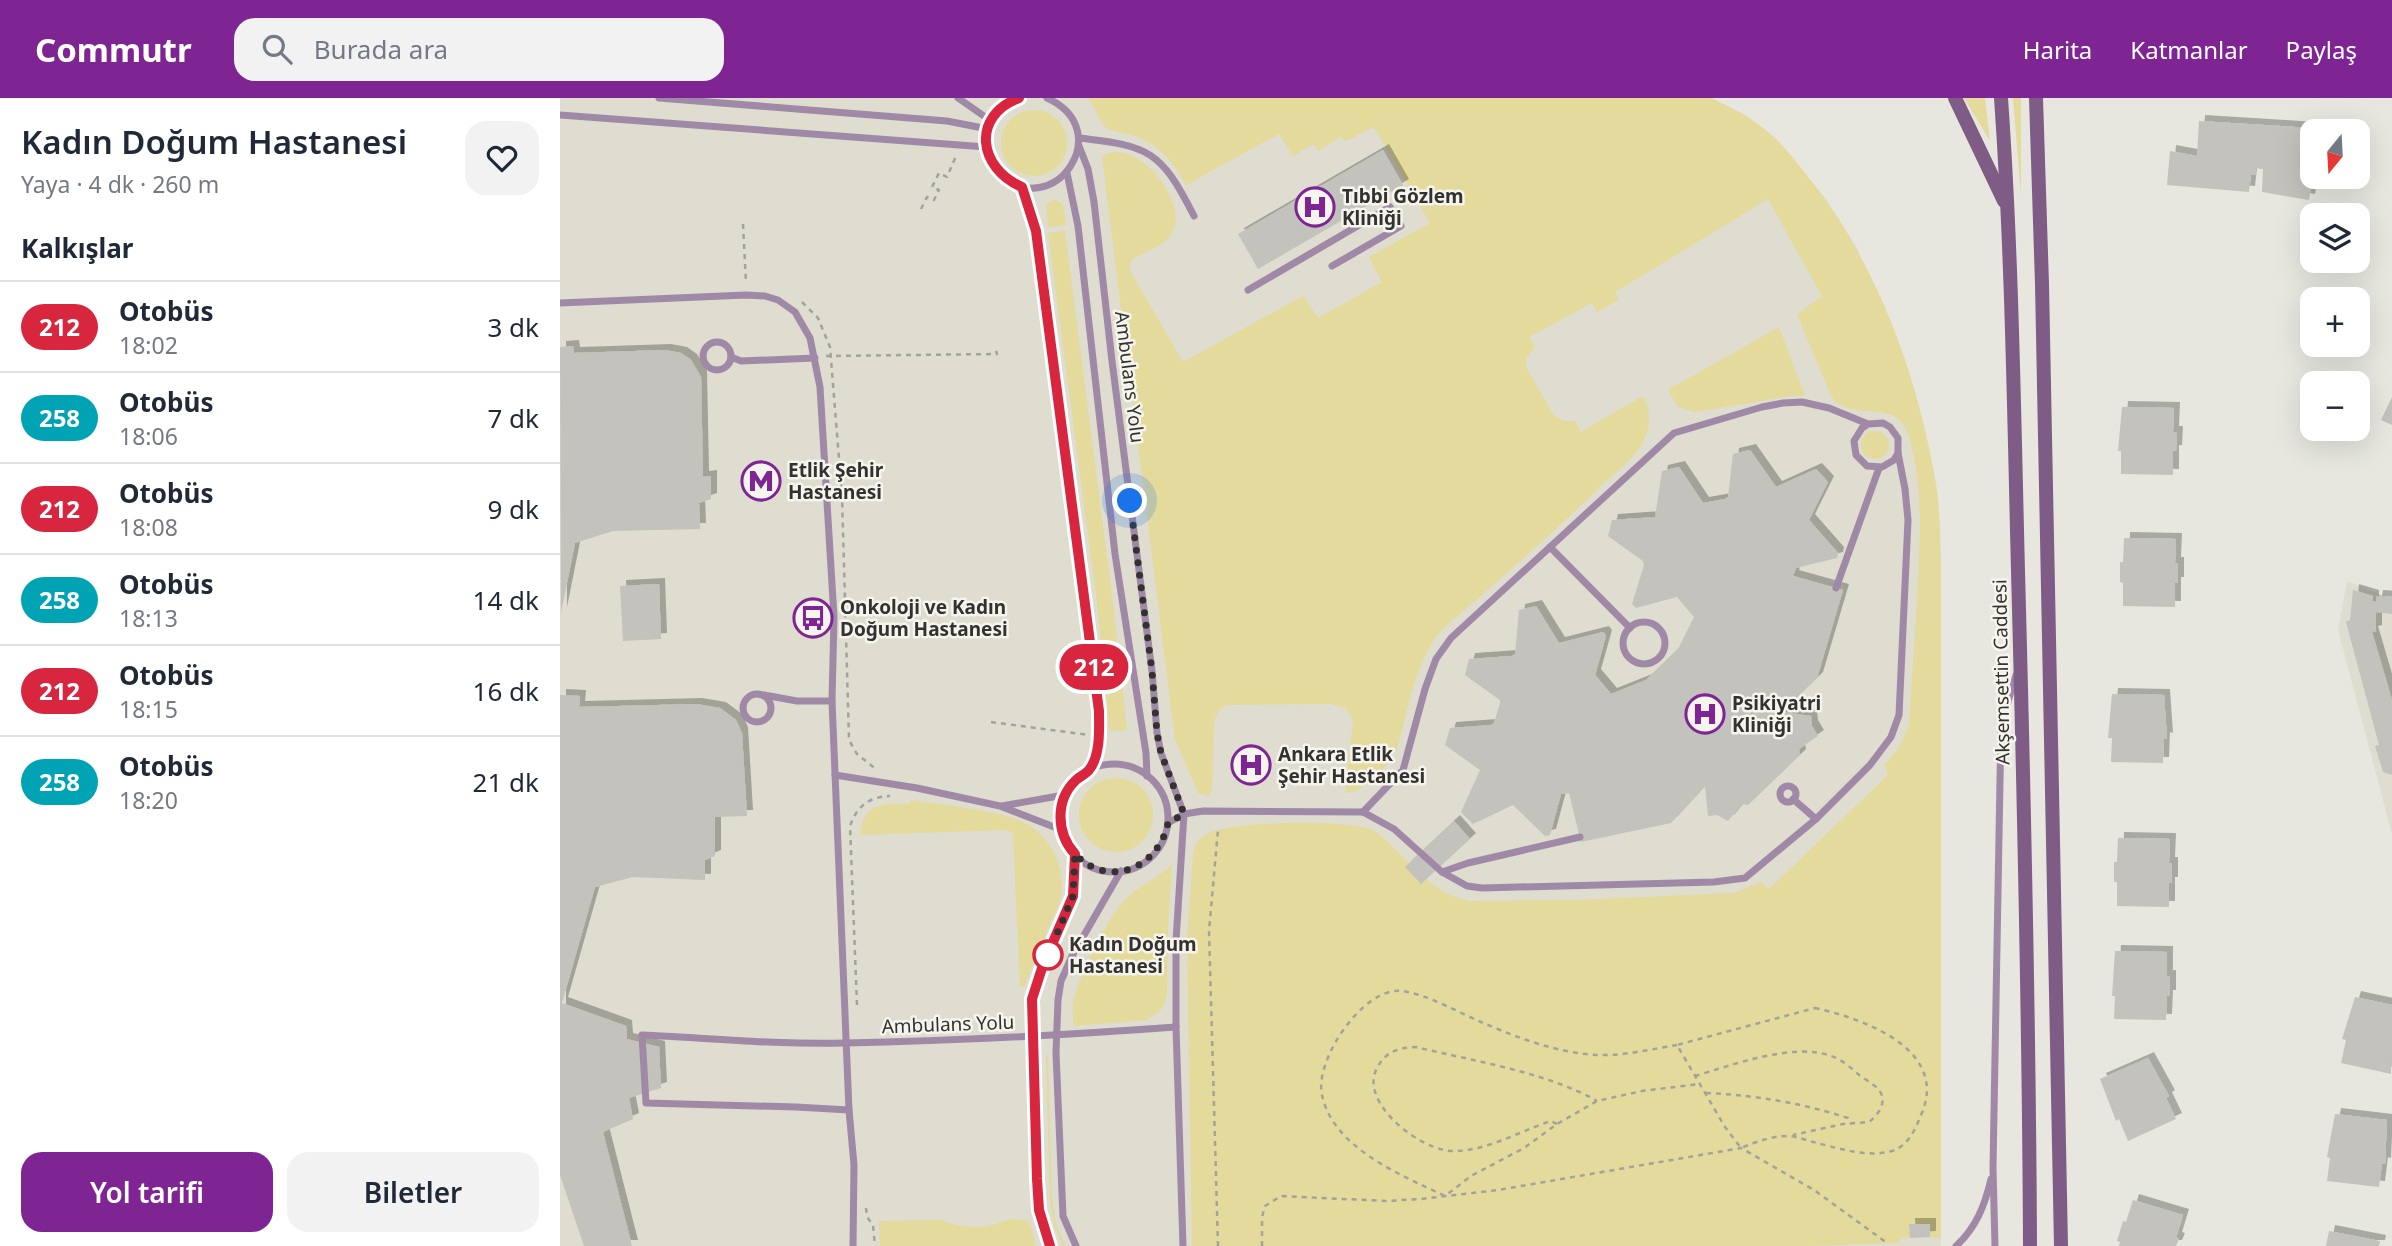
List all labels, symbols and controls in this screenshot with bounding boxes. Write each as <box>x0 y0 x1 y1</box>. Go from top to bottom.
search box <box>234 18 724 81</box>
text: Commutr <box>35 27 192 72</box>
icon: search <box>258 30 296 68</box>
text: Burada ara <box>314 31 448 67</box>
text: Harita <box>2023 33 2092 66</box>
text: Katmanlar <box>2130 33 2248 66</box>
text: Paylaş <box>2286 33 2357 66</box>
text: Kadın Doğum Hastanesi <box>21 119 407 164</box>
north arrow <box>2300 119 2370 189</box>
map controls <box>2300 119 2370 441</box>
button: heart <box>465 121 539 195</box>
text: Yaya · 4 dk · 260 m <box>21 168 219 200</box>
place label: Tıbbi Gözlem Kliniği <box>1342 183 1464 231</box>
hospital icon: Tıbbi Gözlem Kliniği <box>1294 186 1336 228</box>
button: layers <box>2300 203 2370 273</box>
text: Kalkışlar <box>21 230 133 266</box>
button: + <box>2300 287 2370 357</box>
text: Otobüs <box>119 293 213 329</box>
text: 3 dk <box>487 309 539 345</box>
text: 212 <box>39 310 80 343</box>
street label: Ambulans Yolu <box>1109 310 1151 444</box>
text: 18:02 <box>119 329 178 361</box>
button: − <box>2300 371 2370 441</box>
text: Otobüs <box>119 384 213 420</box>
text: 7 dk <box>487 400 539 436</box>
text: 258 <box>39 401 80 434</box>
text: 18:06 <box>119 420 178 452</box>
place label: Etlik Şehir Hastanesi <box>788 457 884 505</box>
metro station icon: Etlik Şehir Hastanesi <box>740 460 782 502</box>
text: Otobüs <box>119 475 213 511</box>
your location <box>1112 483 1147 518</box>
text: 9 dk <box>487 491 539 527</box>
text: 212 <box>39 492 80 525</box>
text: 18:08 <box>119 511 178 543</box>
text: Otobüs <box>119 566 213 602</box>
street label: Akşemsettin Caddesi <box>1986 579 2016 765</box>
text: 14 dk <box>473 582 539 618</box>
text: 258 <box>39 583 80 616</box>
place label: Onkoloji ve Kadın Doğum Hastanesi <box>840 594 1008 642</box>
bus stop icon: Onkoloji ve Kadın Doğum Hastanesi <box>792 597 834 639</box>
text: 18:13 <box>119 602 178 634</box>
line badge: 212 <box>1054 644 1134 690</box>
text: 212 <box>1073 650 1115 683</box>
text: Otobüs <box>119 657 213 693</box>
text: 16 dk <box>473 673 539 709</box>
text: 212 <box>39 674 80 707</box>
place label: Psikiyatri Kliniği <box>1732 690 1821 738</box>
text: 18:15 <box>119 693 178 725</box>
hospital icon: Psikiyatri Kliniği <box>1684 693 1726 735</box>
place label: Ankara Etlik Şehir Hastanesi <box>1278 741 1425 789</box>
hospital icon: Ankara Etlik Şehir Hastanesi <box>1230 744 1272 786</box>
text: Otobüs <box>119 748 213 784</box>
text: 21 dk <box>473 764 539 800</box>
text: 258 <box>39 765 80 798</box>
text: 18:20 <box>119 784 178 816</box>
place label: Kadın Doğum Hastanesi <box>1069 931 1197 979</box>
marker: Kadın Doğum Hastanesi <box>1033 940 1063 970</box>
street label: Ambulans Yolu <box>881 1009 1015 1039</box>
button: Yol tarifi <box>21 1152 273 1232</box>
button: Biletler <box>287 1152 539 1232</box>

